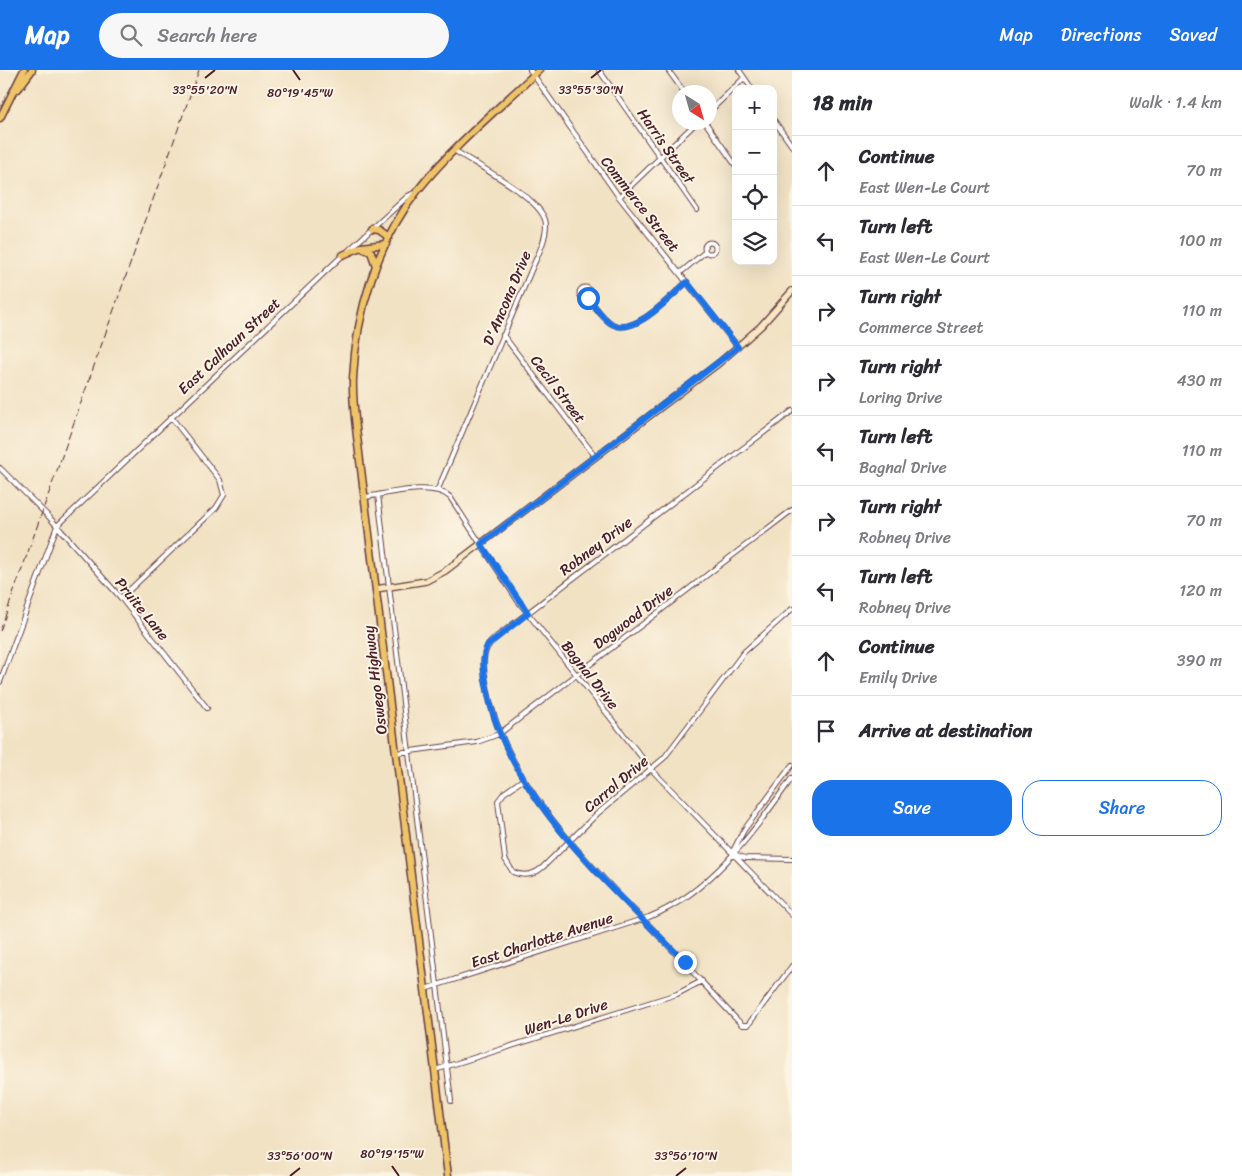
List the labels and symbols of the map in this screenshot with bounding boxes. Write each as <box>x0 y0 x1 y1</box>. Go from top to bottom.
text: 33°55'20"N <box>172 79 238 101</box>
text: 33°55'30"N <box>559 79 624 101</box>
text: 80°19'45"W <box>267 82 334 104</box>
north arrow <box>672 85 717 130</box>
street label: Harris Street <box>630 103 702 190</box>
street label: Commerce Street <box>594 150 686 258</box>
street label: D'Ancona Drive <box>475 246 539 350</box>
route start <box>577 287 600 310</box>
street label: East Calhoun Street <box>172 291 287 401</box>
street label: Cecil Street <box>524 349 593 429</box>
street label: Robney Drive <box>554 509 639 582</box>
street label: Pruite Lane <box>108 572 176 647</box>
street label: Dogwood Drive <box>587 578 679 656</box>
street label: Oswego Highway <box>355 624 395 736</box>
street label: Bagnal Drive <box>554 635 626 716</box>
street label: Carrol Drive <box>577 748 655 819</box>
street label: East Charlotte Avenue <box>468 905 617 975</box>
route end <box>674 951 697 974</box>
street label: Wen-Le Drive <box>521 991 612 1043</box>
text: 80°19'15"W <box>360 1143 425 1165</box>
text: 33°56'00"N <box>267 1145 333 1167</box>
text: 33°56'10"N <box>655 1145 718 1167</box>

